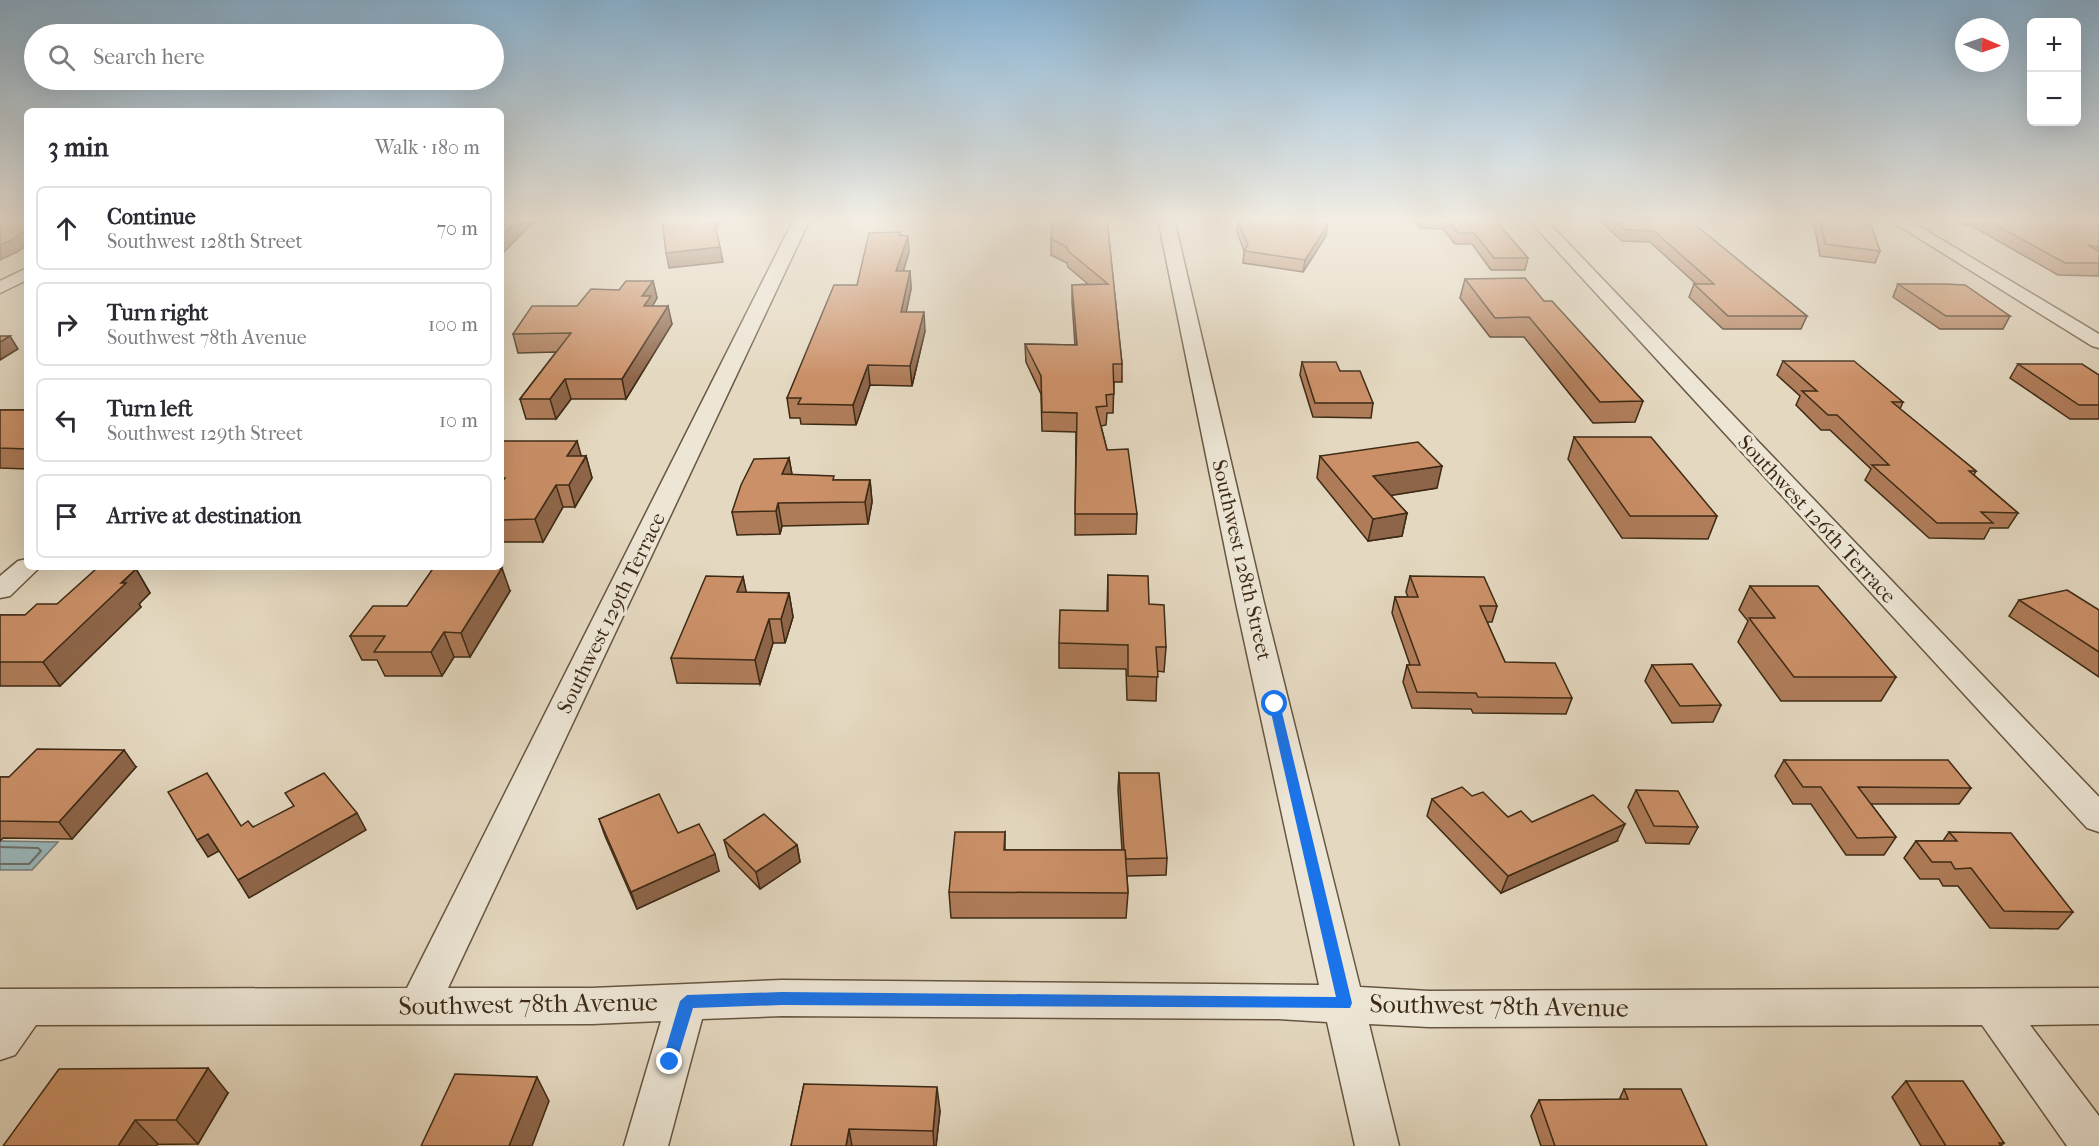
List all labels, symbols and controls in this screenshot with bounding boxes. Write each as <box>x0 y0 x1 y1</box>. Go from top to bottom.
north arrow <box>1955 18 2009 72</box>
map controls <box>2027 18 2081 126</box>
button: + <box>2027 18 2081 72</box>
search box <box>24 24 504 90</box>
icon: search <box>45 41 78 74</box>
text: Search here <box>93 44 205 70</box>
button: − <box>2027 72 2081 126</box>
text: 3 min <box>48 132 109 163</box>
text: Walk · 180 m <box>375 136 480 159</box>
text: Continue <box>107 204 196 230</box>
icon: ahead <box>50 212 83 245</box>
text: 70 m <box>436 217 478 240</box>
text: Southwest 128th Street <box>107 230 303 253</box>
text: Turn right <box>107 300 208 326</box>
icon: right <box>50 308 83 341</box>
text: 100 m <box>428 313 478 336</box>
text: Southwest 78th Avenue <box>107 326 307 349</box>
text: Turn left <box>107 396 193 422</box>
icon: left <box>50 404 83 437</box>
text: 10 m <box>439 409 478 432</box>
text: Southwest 129th Street <box>107 422 303 445</box>
street label: Southwest 126th Terrace <box>1733 430 1901 608</box>
street label: Southwest 128th Street <box>1207 457 1277 663</box>
icon: arrive <box>50 500 83 533</box>
text: Arrive at destination <box>107 503 301 529</box>
street label: Southwest 129th Terrace <box>552 509 670 717</box>
route start <box>1261 690 1287 716</box>
street label: Southwest 78th Avenue <box>398 986 658 1022</box>
street label: Southwest 78th Avenue <box>1369 988 1629 1024</box>
route end <box>656 1048 682 1074</box>

